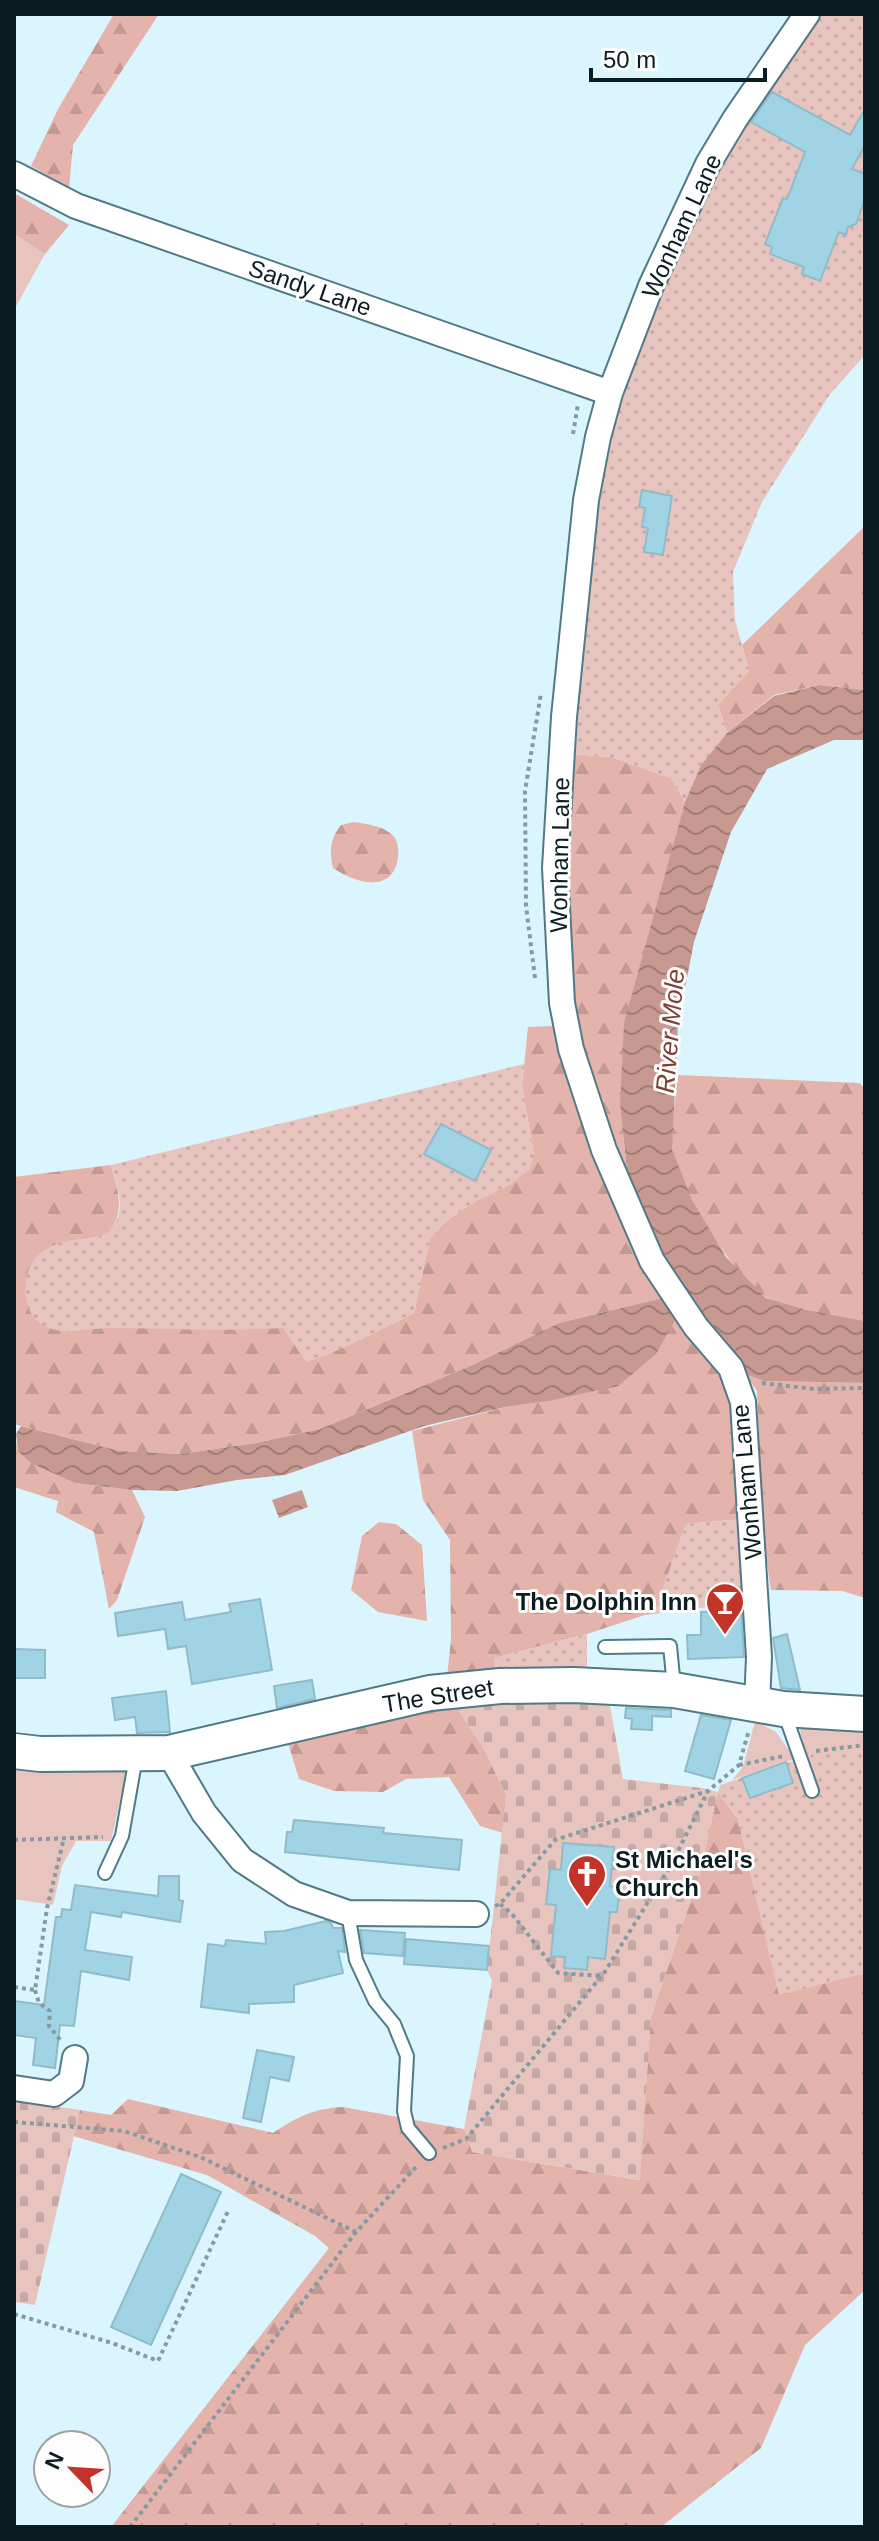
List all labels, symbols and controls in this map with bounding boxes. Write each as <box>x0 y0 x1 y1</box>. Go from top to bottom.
scale bar <box>591 32 765 82</box>
text: 50 m <box>603 46 656 73</box>
street label: Wonham Lane <box>636 150 727 302</box>
street label: Sandy Lane <box>245 254 375 321</box>
street label: Wonham Lane <box>545 777 574 933</box>
water label: River Mole <box>650 968 690 1094</box>
street label: Wonham Lane <box>726 1403 767 1561</box>
bar icon: The Dolphin Inn <box>704 1581 746 1636</box>
place label: The Dolphin Inn <box>516 1588 697 1615</box>
street label: The Street <box>380 1673 496 1718</box>
place label: St Michael's Church <box>615 1846 753 1901</box>
church icon: St Michael's Church <box>566 1853 608 1908</box>
north arrow <box>32 2429 112 2509</box>
text: N <box>40 2448 69 2473</box>

